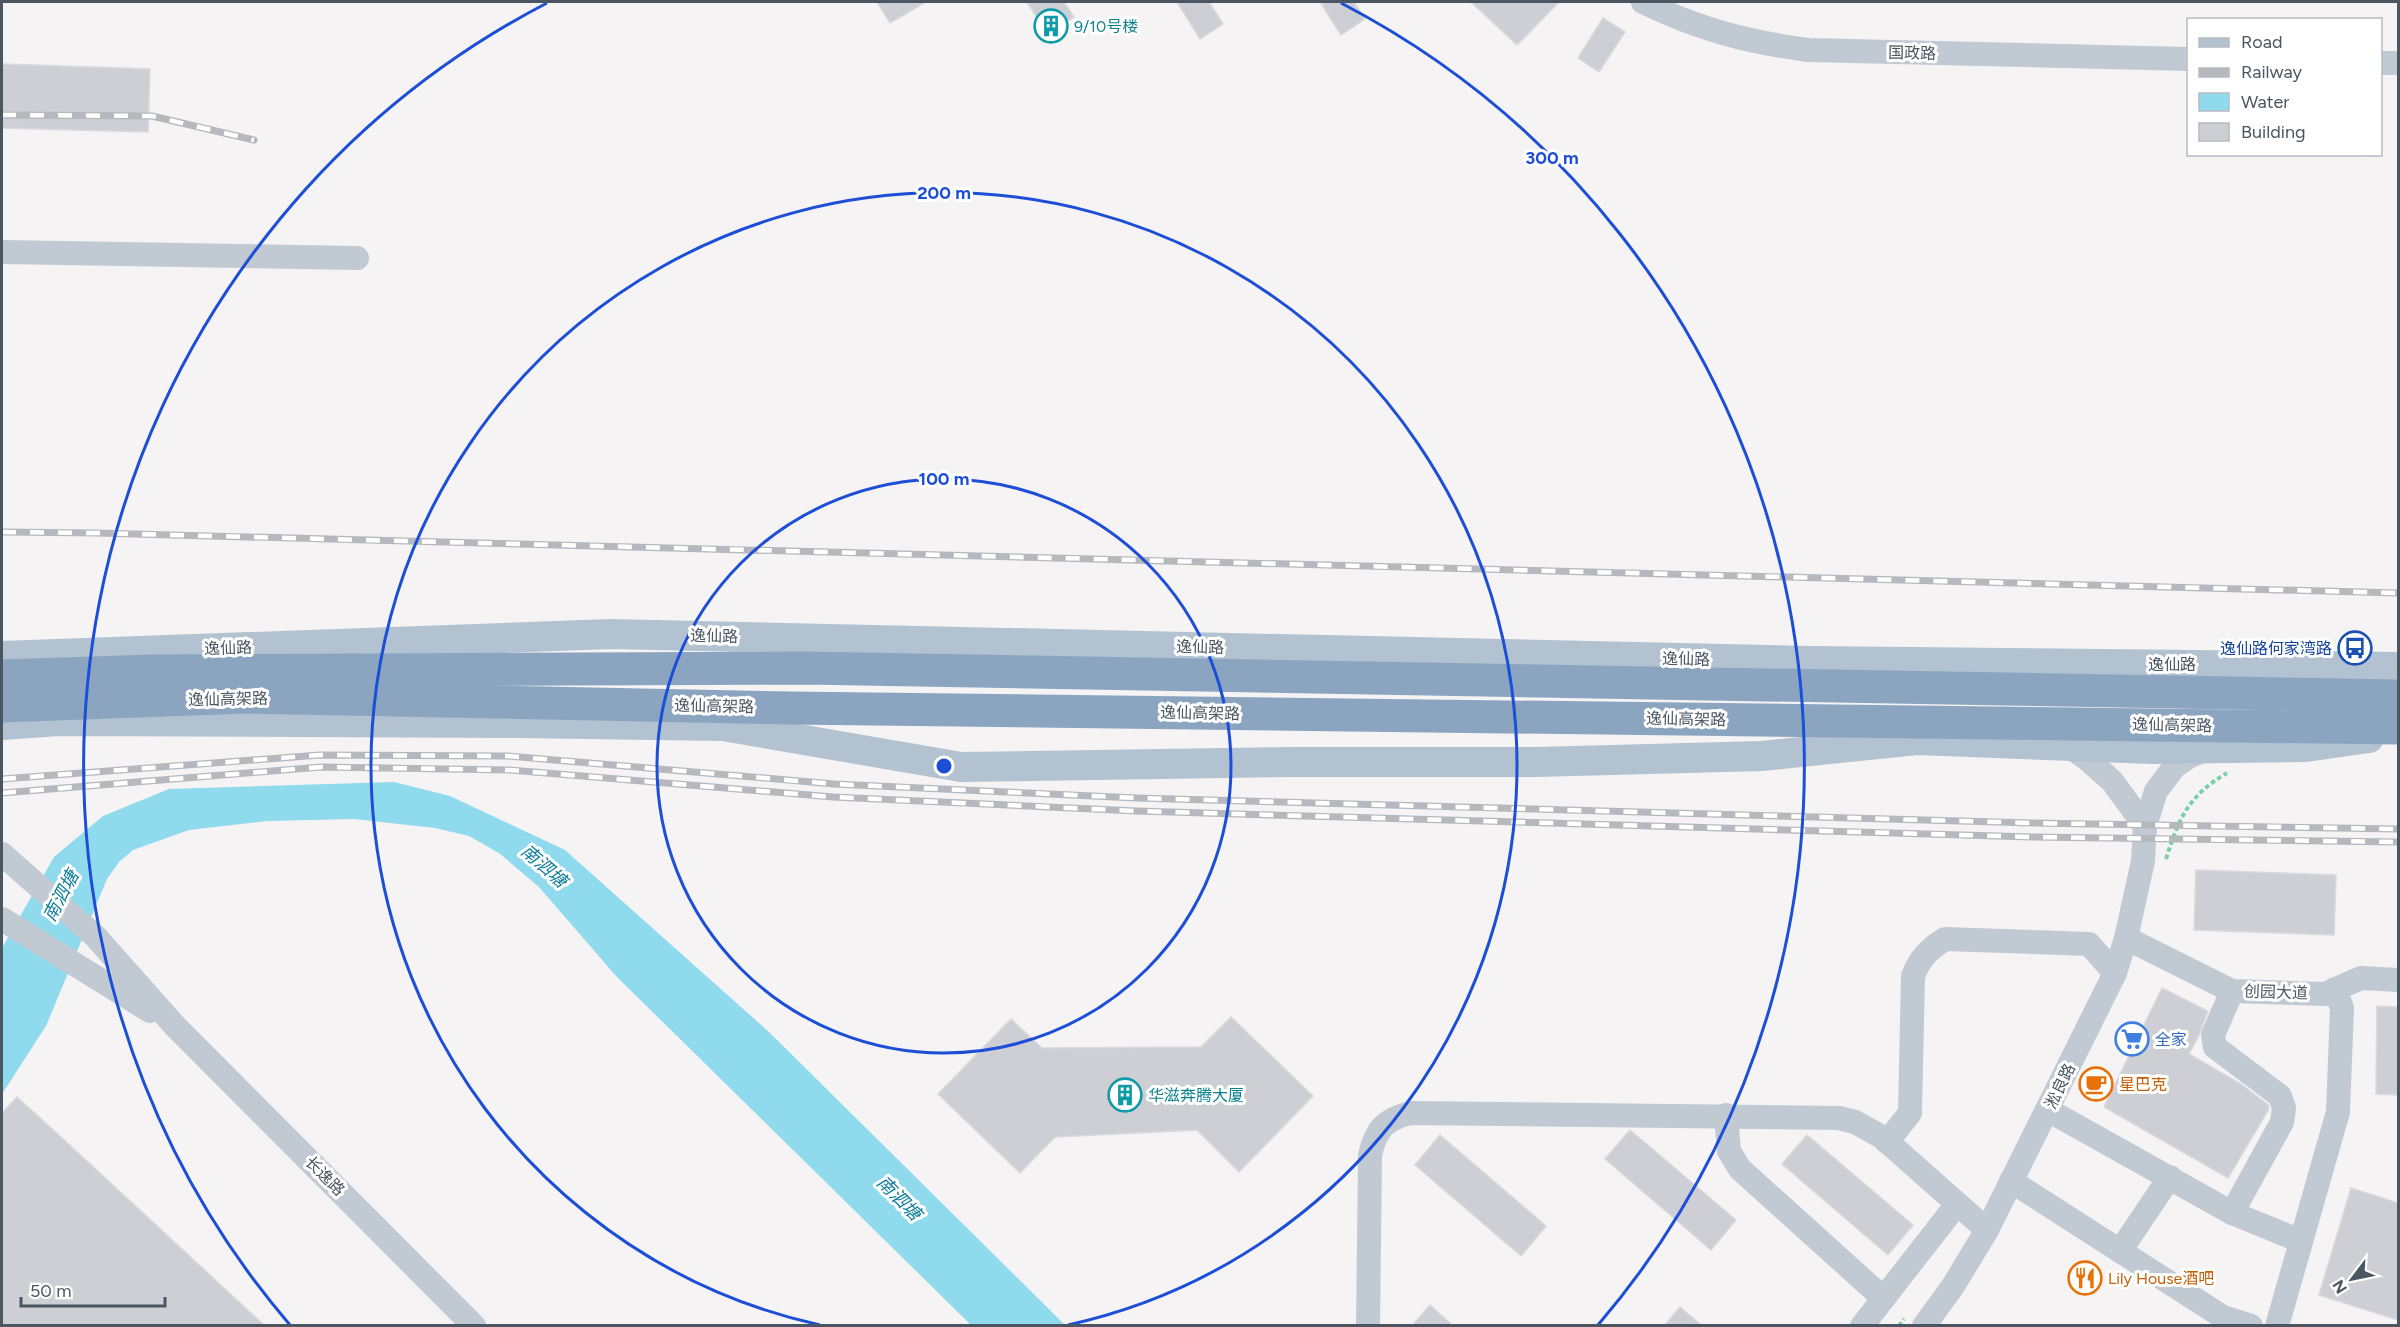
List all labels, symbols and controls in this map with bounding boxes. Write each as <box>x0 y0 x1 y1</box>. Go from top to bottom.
building icon: 9/10号楼 <box>1033 8 1069 44</box>
place label: 9/10号楼 <box>1074 17 1138 36</box>
legend <box>2187 18 2382 156</box>
text: Road <box>2241 31 2282 53</box>
street label: 国政路 <box>1888 43 1936 63</box>
text: Railway <box>2241 61 2303 83</box>
text: Water <box>2241 91 2289 113</box>
text: Building <box>2241 121 2306 143</box>
text: 300 m <box>1525 147 1579 169</box>
text: 200 m <box>917 182 971 204</box>
text: 100 m <box>919 468 969 490</box>
street label: 逸仙路 <box>690 626 738 646</box>
bus stop icon: 逸仙路何家湾路 <box>2337 630 2373 666</box>
street label: 逸仙路 <box>1176 637 1224 657</box>
street label: 逸仙路 <box>204 638 252 658</box>
place label: 逸仙路何家湾路 <box>2220 639 2332 658</box>
street label: 逸仙路 <box>1662 649 1710 669</box>
street label: 逸仙路 <box>2148 655 2196 674</box>
street label: 逸仙高架路 <box>188 689 268 709</box>
street label: 逸仙高架路 <box>674 696 754 716</box>
street label: 逸仙高架路 <box>1160 703 1240 723</box>
street label: 逸仙高架路 <box>1646 709 1726 729</box>
street label: 逸仙高架路 <box>2132 715 2212 735</box>
centre of rings <box>934 756 954 776</box>
water label: 南泗塘 <box>516 840 574 894</box>
water label: 南泗塘 <box>39 864 85 925</box>
street label: 创园大道 <box>2244 981 2308 1003</box>
supermarket icon: 全家 <box>2114 1021 2150 1057</box>
place label: 全家 <box>2155 1030 2187 1049</box>
street label: 淞良路 <box>2041 1060 2079 1112</box>
cafe icon: 星巴克 <box>2078 1066 2114 1102</box>
place label: 星巴克 <box>2119 1075 2167 1094</box>
building icon: 华滋奔腾大厦 <box>1107 1077 1143 1113</box>
place label: 华滋奔腾大厦 <box>1148 1086 1244 1105</box>
street label: 长逸路 <box>301 1152 349 1200</box>
water label: 南泗塘 <box>872 1171 928 1227</box>
north arrow <box>2322 1249 2382 1309</box>
restaurant icon: Lily House酒吧 <box>2067 1260 2103 1296</box>
place label: Lily House酒吧 <box>2108 1269 2214 1288</box>
scale bar <box>21 1270 165 1308</box>
text: N <box>2328 1276 2351 1297</box>
text: 50 m <box>30 1280 72 1302</box>

